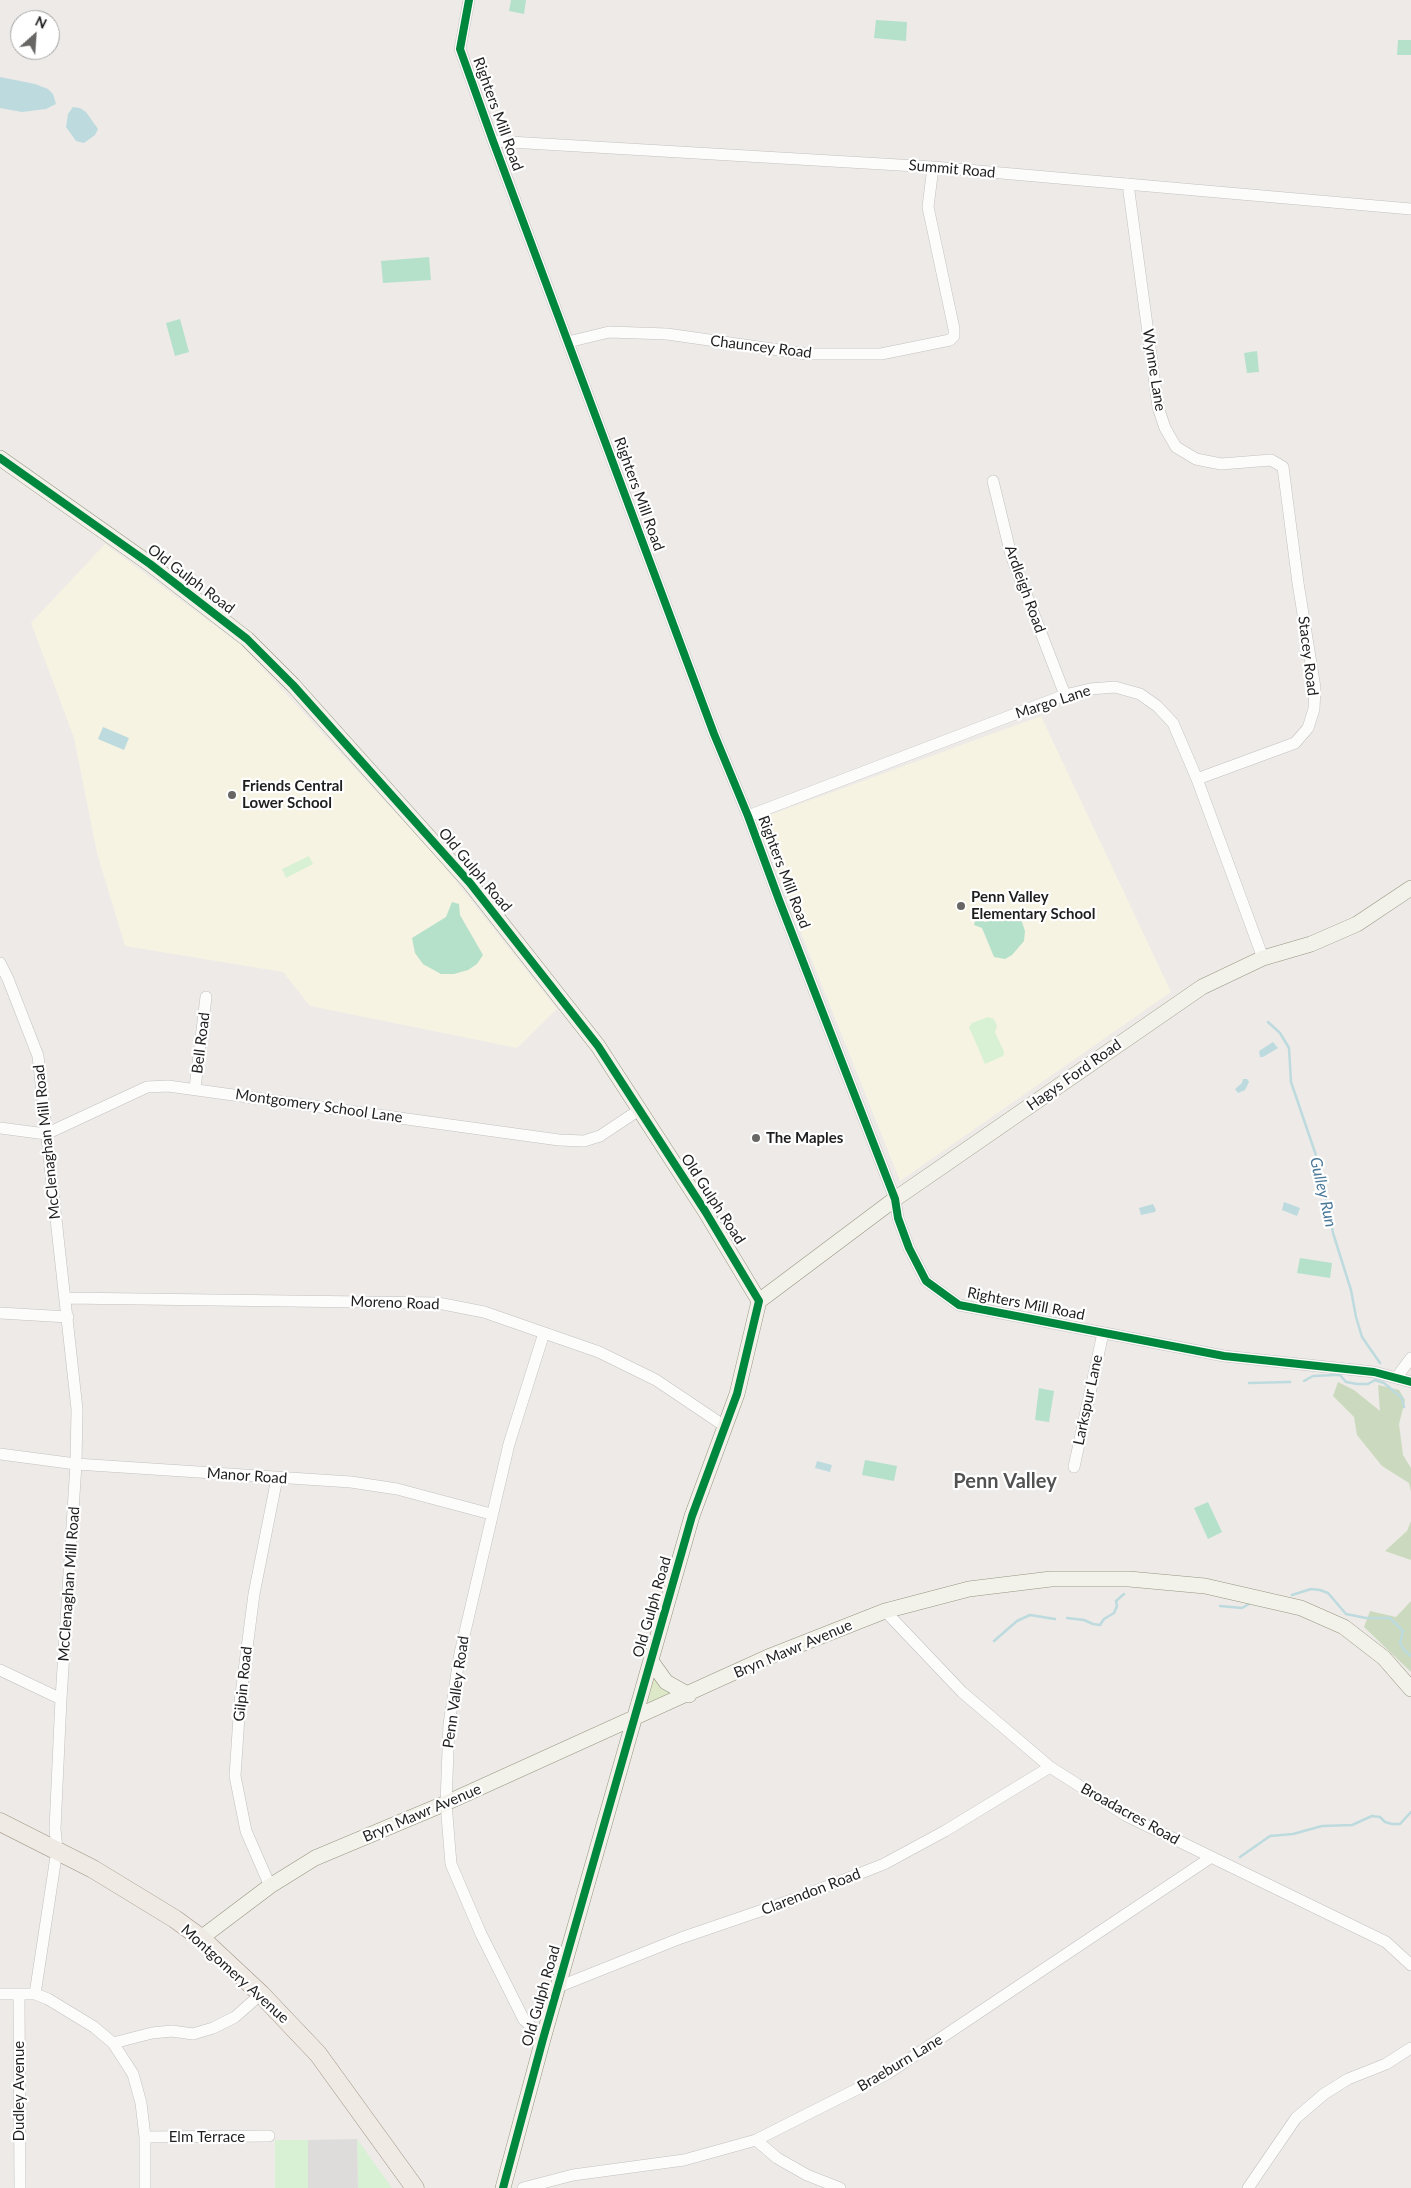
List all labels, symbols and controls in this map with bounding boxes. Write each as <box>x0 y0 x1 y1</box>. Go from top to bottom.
north arrow <box>10 10 60 60</box>
text: N <box>33 12 50 32</box>
street label: Righters Mill Road <box>469 55 527 173</box>
street label: Summit Road <box>908 156 996 182</box>
street label: Wynne Lane <box>1139 328 1169 412</box>
street label: Chauncey Road <box>709 332 813 362</box>
street label: Righters Mill Road <box>610 435 668 553</box>
street label: Old Gulph Road <box>144 540 238 618</box>
street label: Ardleigh Road <box>1001 543 1049 635</box>
street label: Stacey Road <box>1294 615 1322 697</box>
street label: Margo Lane <box>1013 681 1093 723</box>
place label: Friends Central Lower School <box>242 777 343 812</box>
marker: Friends Central Lower School <box>226 789 238 801</box>
street label: Righters Mill Road <box>754 813 814 931</box>
street label: Old Gulph Road <box>435 824 515 916</box>
place label: Penn Valley Elementary School <box>971 888 1095 923</box>
marker: Penn Valley Elementary School <box>955 900 967 912</box>
street label: Bell Road <box>188 1011 214 1075</box>
street label: Hagys Ford Road <box>1023 1036 1125 1114</box>
street label: McClenaghan Mill Road <box>30 1064 64 1220</box>
street label: Montgomery School Lane <box>234 1085 404 1127</box>
place label: The Maples <box>766 1129 843 1147</box>
marker: The Maples <box>750 1132 762 1144</box>
street label: Old Gulph Road <box>677 1150 749 1248</box>
water label: Gulley Run <box>1306 1155 1340 1229</box>
street label: Righters Mill Road <box>966 1284 1086 1324</box>
street label: Moreno Road <box>350 1292 440 1314</box>
street label: Larkspur Lane <box>1070 1353 1106 1447</box>
street label: Manor Road <box>206 1464 288 1488</box>
district label: Penn Valley <box>953 1470 1057 1494</box>
street label: McClenaghan Mill Road <box>55 1506 83 1662</box>
street label: Old Gulph Road <box>629 1554 675 1660</box>
street label: Bryn Mawr Avenue <box>731 1616 855 1682</box>
street label: Penn Valley Road <box>439 1635 473 1749</box>
street label: Gilpin Road <box>230 1646 256 1722</box>
street label: Broadacres Road <box>1077 1779 1183 1849</box>
street label: Bryn Mawr Avenue <box>360 1780 484 1846</box>
street label: Clarendon Road <box>759 1865 863 1919</box>
street label: Montgomery Avenue <box>177 1921 293 2027</box>
street label: Old Gulph Road <box>518 1943 564 2049</box>
street label: Braeburn Lane <box>854 2031 946 2095</box>
street label: Dudley Avenue <box>10 2041 28 2141</box>
street label: Elm Terrace <box>169 2128 245 2146</box>

